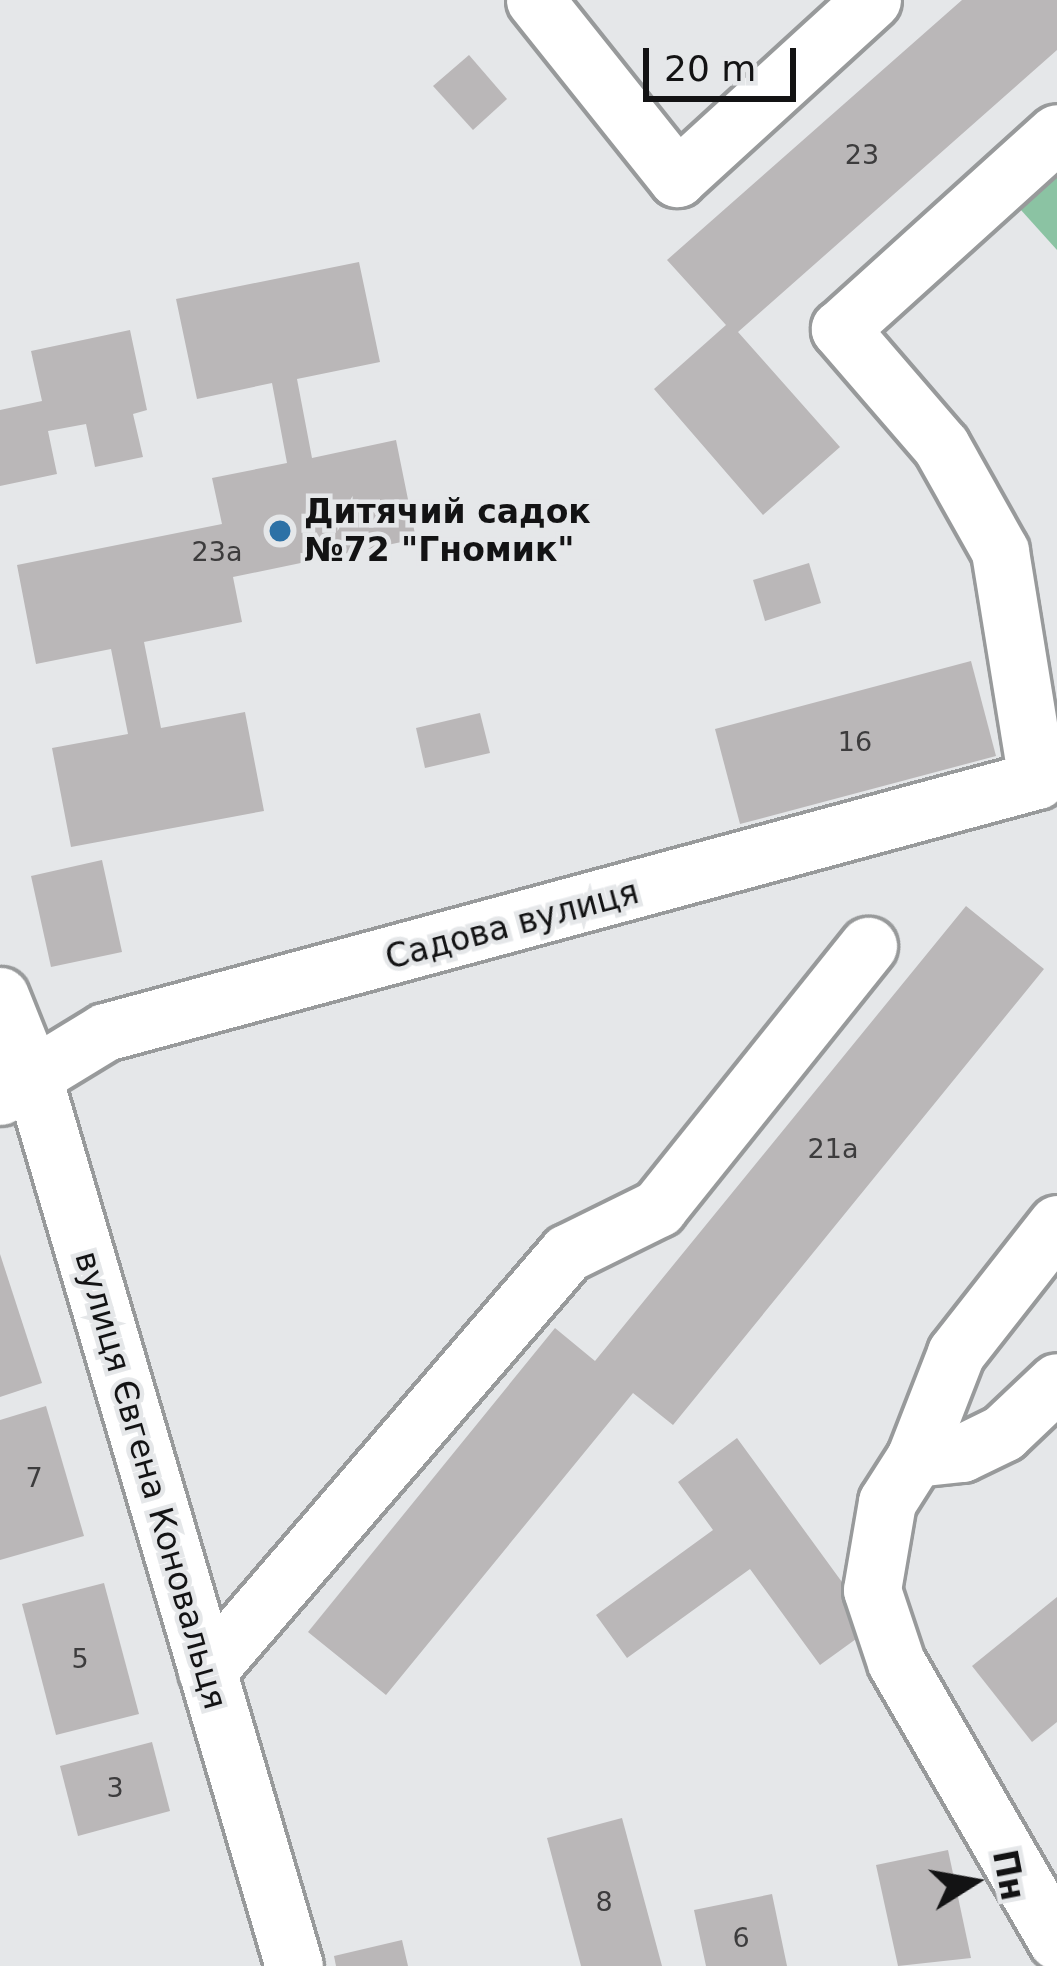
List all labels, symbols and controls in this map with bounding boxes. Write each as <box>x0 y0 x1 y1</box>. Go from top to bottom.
scale bar <box>649 24 802 98</box>
text: 20 m <box>664 48 756 89</box>
house number: 23 <box>845 139 879 171</box>
place label: Дитячий садок №72 "Гномик" <box>304 492 591 570</box>
marker: Дитячий садок №72 "Гномик" <box>267 518 293 544</box>
house number: 23а <box>192 536 242 568</box>
house number: 16 <box>838 726 872 758</box>
street label: Садова вулиця <box>381 872 643 978</box>
house number: 21а <box>808 1133 858 1165</box>
street label: вулиця Євгена Коновальця <box>67 1246 235 1714</box>
house number: 7 <box>25 1462 43 1494</box>
house number: 5 <box>71 1643 89 1675</box>
house number: 3 <box>106 1772 124 1804</box>
north arrow <box>913 1822 1033 1942</box>
text: Пн <box>985 1847 1033 1903</box>
house number: 8 <box>595 1886 613 1918</box>
house number: 6 <box>732 1922 750 1954</box>

